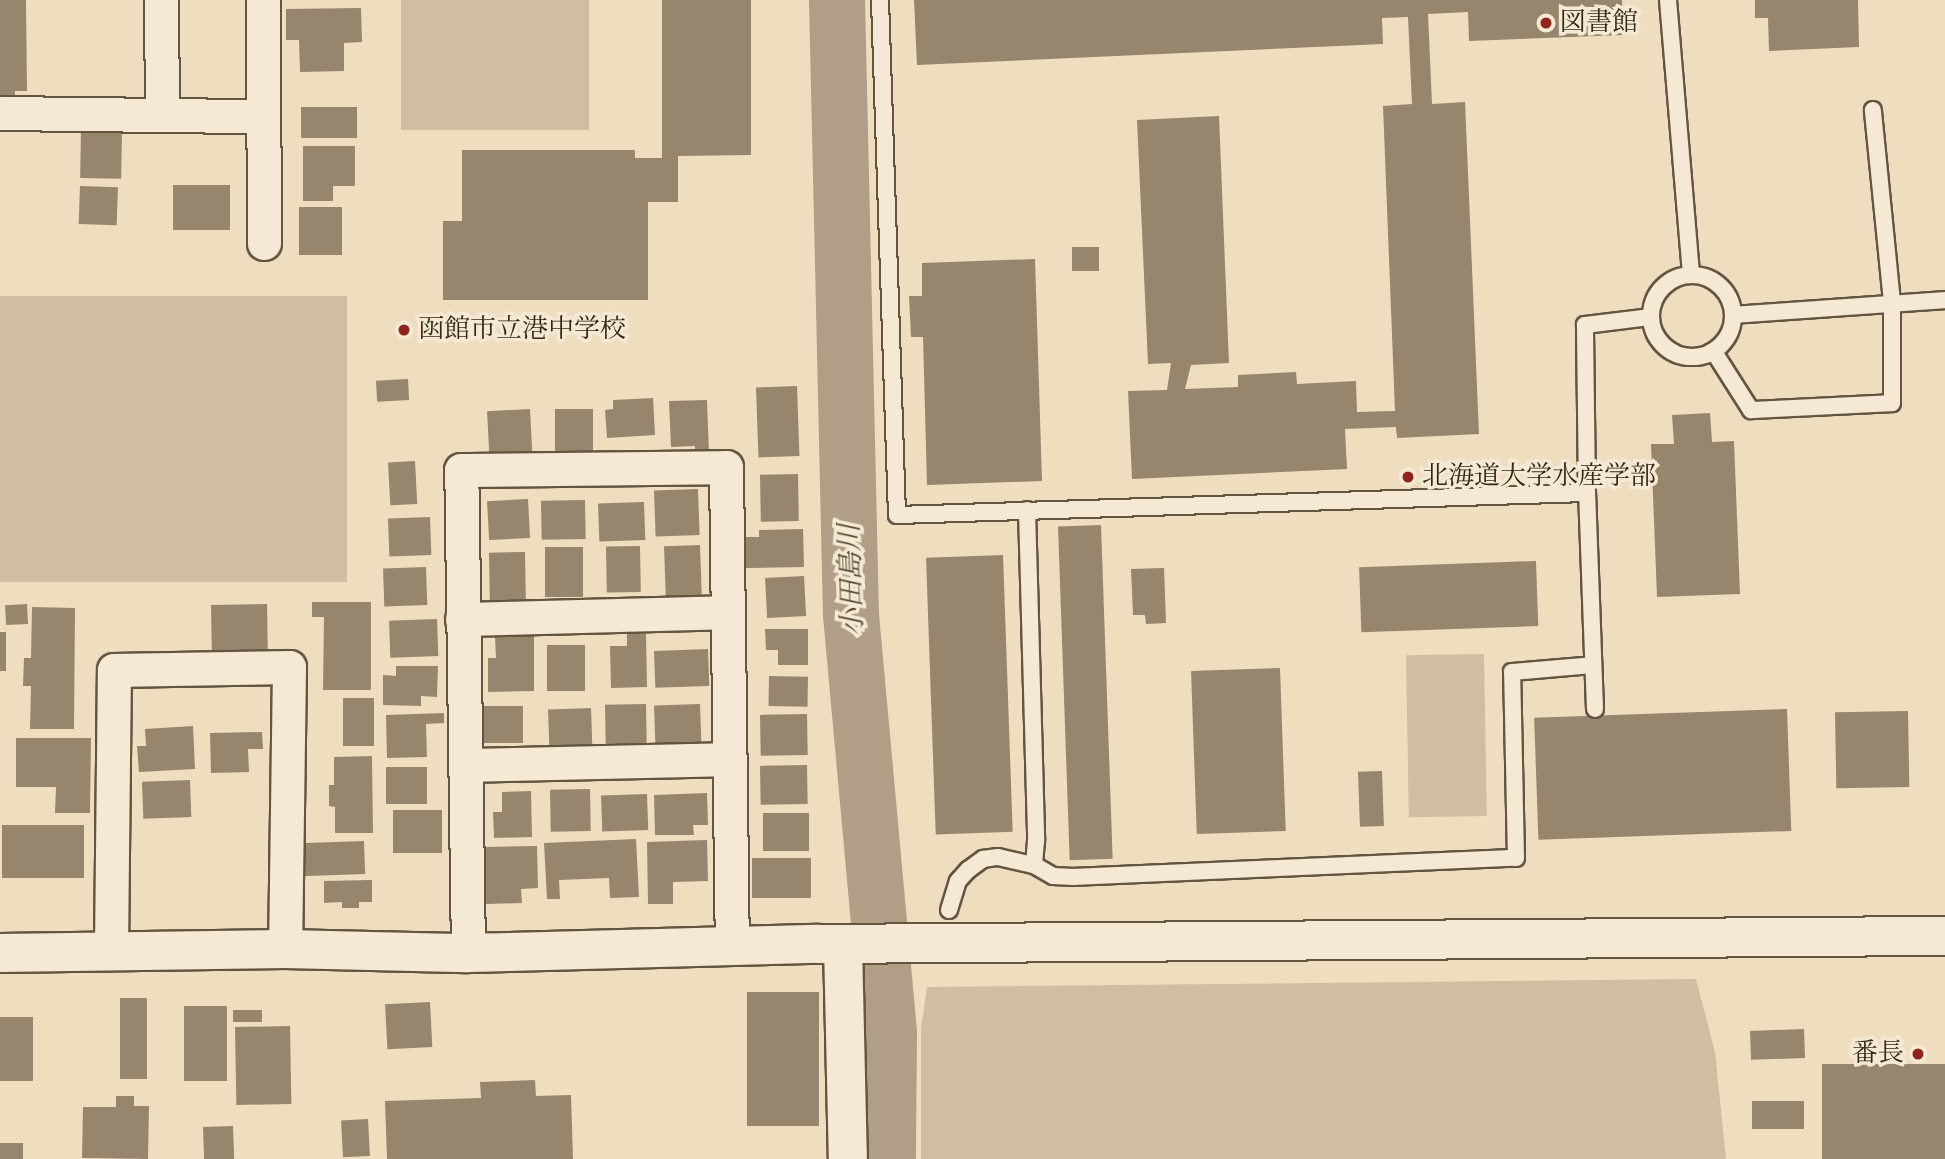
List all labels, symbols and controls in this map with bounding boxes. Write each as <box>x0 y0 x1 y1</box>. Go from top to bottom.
place label: 図書館 <box>1560 7 1638 39</box>
marker: 図書館 <box>1538 15 1554 31</box>
place label: 函館市立港中学校 <box>418 314 626 346</box>
marker: 函館市立港中学校 <box>396 322 412 338</box>
place label: 北海道大学水産学部 <box>1422 461 1656 493</box>
marker: 北海道大学水産学部 <box>1400 469 1416 485</box>
water label: 小田島川 <box>833 523 871 637</box>
place label: 番長 <box>1852 1038 1904 1070</box>
marker: 番長 <box>1910 1046 1926 1062</box>

